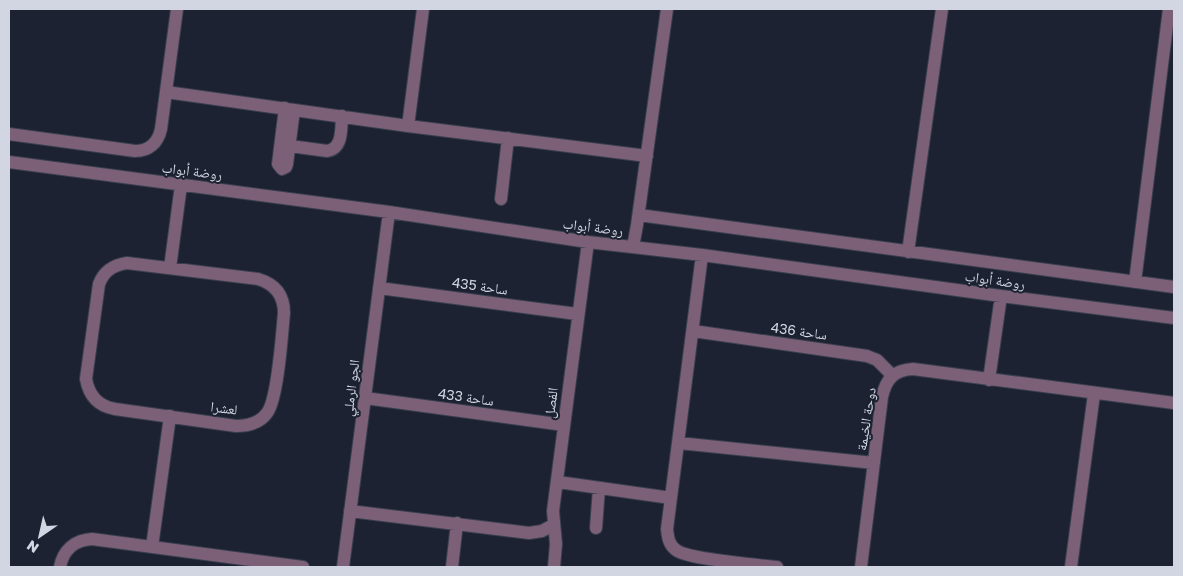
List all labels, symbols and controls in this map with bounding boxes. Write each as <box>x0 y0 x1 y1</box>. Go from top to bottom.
street label: روضة أبواب <box>161 158 223 184</box>
street label: روضة أبواب <box>562 214 624 240</box>
street label: روضة أبواب <box>964 267 1026 293</box>
street label: ساحة 435 <box>451 273 509 298</box>
street label: ساحة 436 <box>770 318 828 343</box>
street label: الجو الرملي <box>339 359 366 418</box>
street label: ساحة 433 <box>437 384 495 409</box>
street label: دوحة الخيمة <box>852 386 880 452</box>
street label: الفصل <box>540 387 562 419</box>
street label: لعشرا <box>209 397 239 419</box>
north arrow <box>15 511 65 561</box>
text: N <box>23 537 42 557</box>

